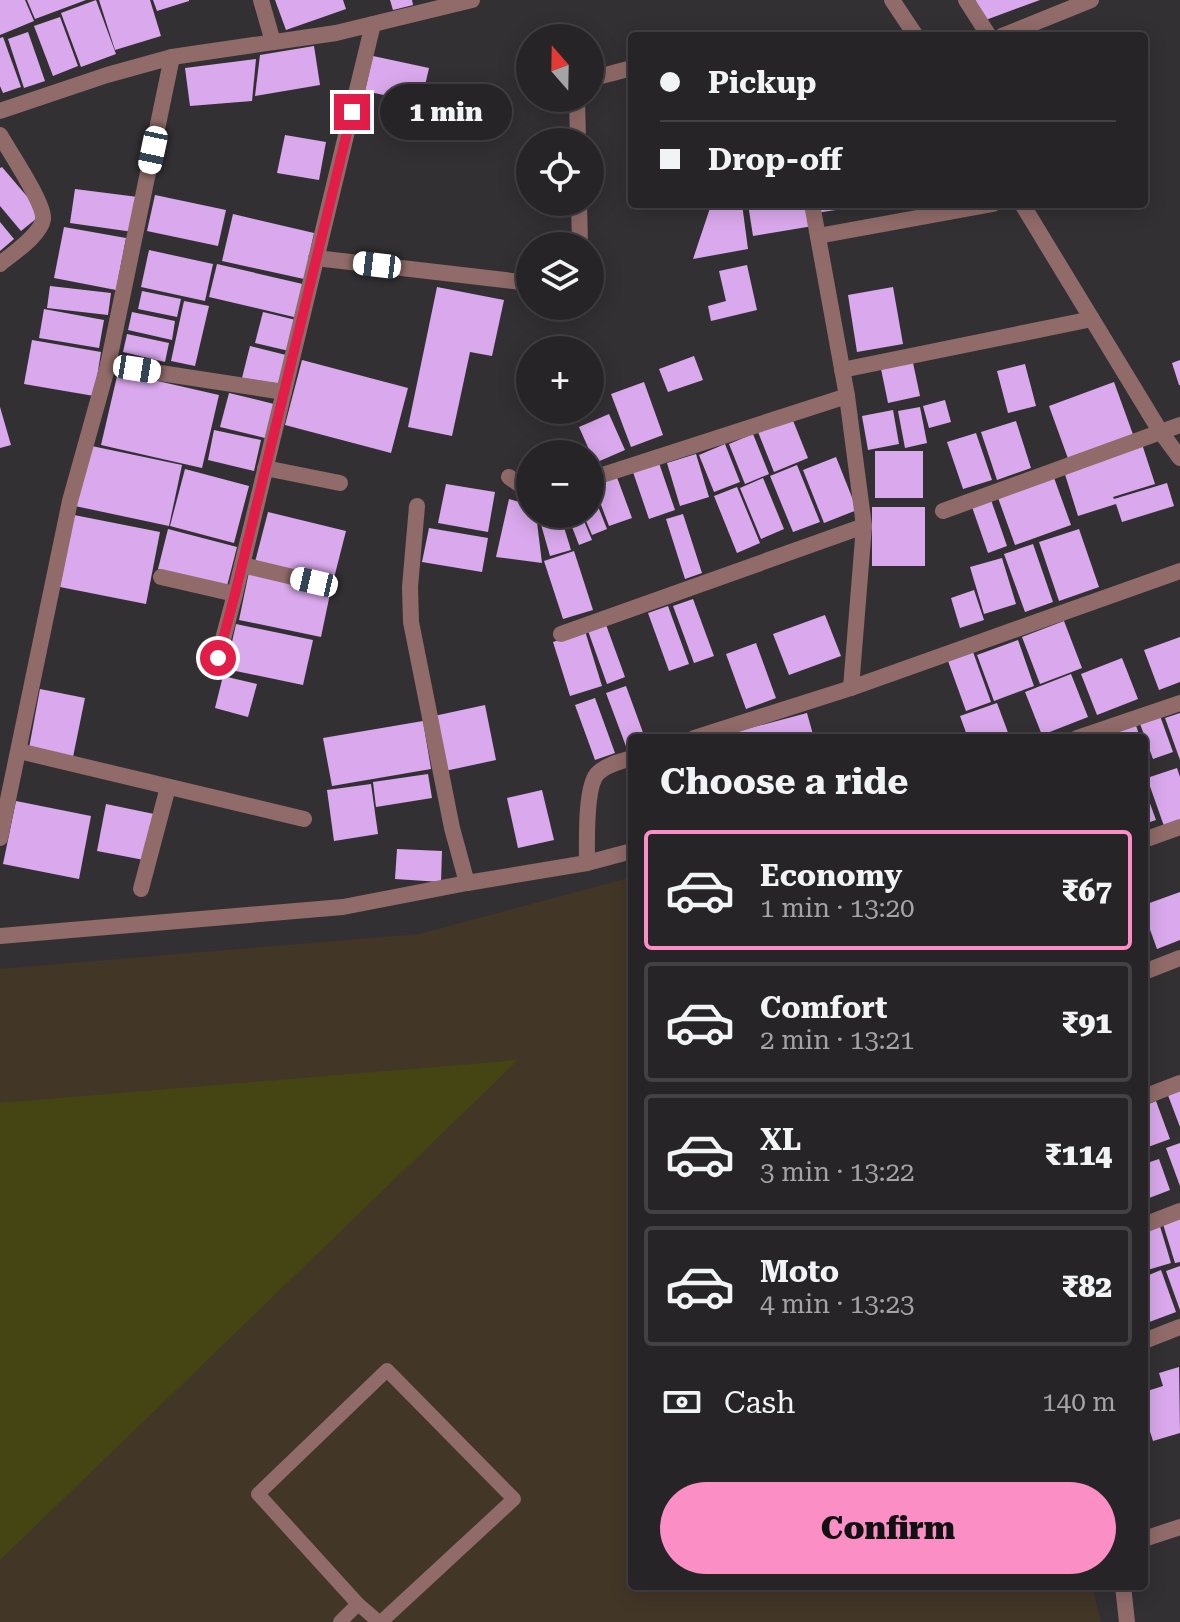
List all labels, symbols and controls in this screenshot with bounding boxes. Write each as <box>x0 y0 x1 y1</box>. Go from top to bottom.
north arrow <box>516 24 604 112</box>
map controls <box>516 24 604 528</box>
text: Pickup <box>708 65 816 100</box>
callout: 1 min <box>380 84 512 140</box>
route end <box>334 94 370 130</box>
text: 1 min <box>409 97 483 127</box>
car <box>136 124 170 176</box>
button: locate <box>516 128 604 216</box>
text: Drop-off <box>708 142 842 177</box>
button: layers <box>516 232 604 320</box>
car <box>352 250 402 280</box>
button: + <box>516 336 604 424</box>
car <box>111 353 163 385</box>
button: − <box>516 440 604 528</box>
car <box>288 565 340 599</box>
route start <box>200 640 236 676</box>
text: Choose a ride <box>660 761 908 803</box>
icon: car <box>664 854 736 926</box>
text: Economy <box>760 858 902 893</box>
text: ₹67 <box>1062 873 1112 908</box>
text: 1 min · 13:20 <box>760 893 915 923</box>
icon: car <box>664 986 736 1058</box>
text: Comfort <box>760 990 887 1025</box>
text: ₹91 <box>1062 1005 1112 1040</box>
text: 2 min · 13:21 <box>760 1025 915 1055</box>
icon: car <box>664 1118 736 1190</box>
text: XL <box>760 1122 801 1157</box>
text: ₹114 <box>1045 1137 1112 1172</box>
text: 3 min · 13:22 <box>760 1157 915 1187</box>
icon: car <box>664 1250 736 1322</box>
text: Moto <box>760 1254 839 1289</box>
text: ₹82 <box>1062 1269 1112 1304</box>
text: 4 min · 13:23 <box>760 1289 915 1319</box>
icon: cash <box>660 1380 704 1424</box>
text: Cash <box>724 1385 795 1420</box>
text: 140 m <box>1042 1387 1116 1417</box>
button: Confirm <box>660 1482 1116 1574</box>

